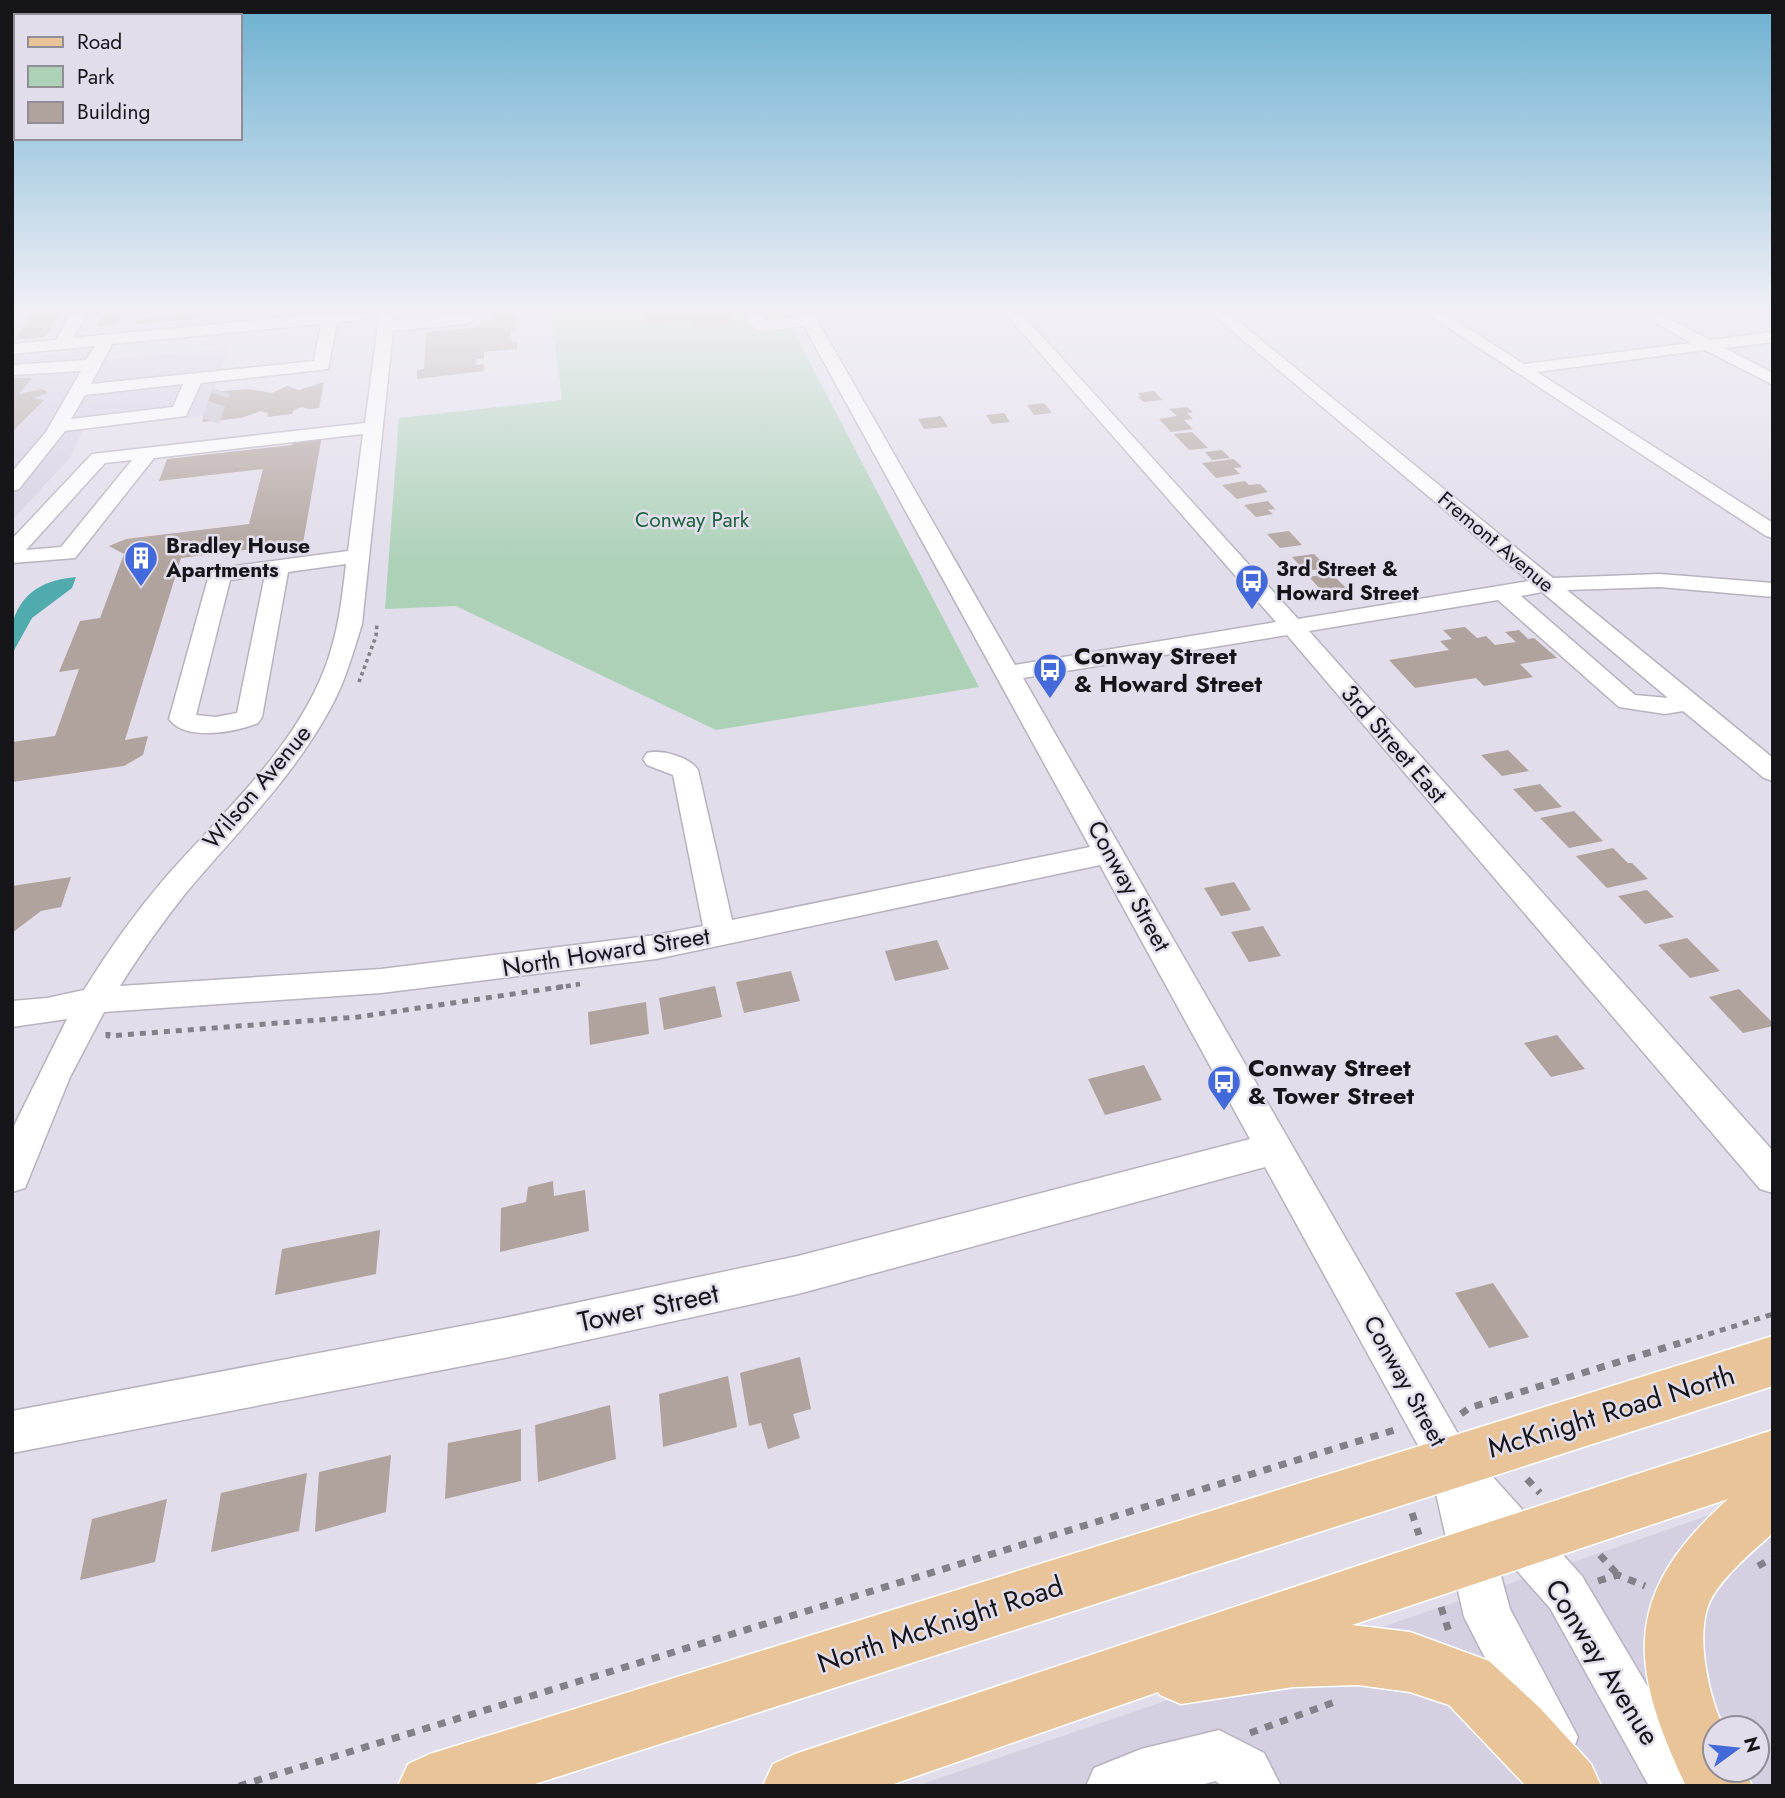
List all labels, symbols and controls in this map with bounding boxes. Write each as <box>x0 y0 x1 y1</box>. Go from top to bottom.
legend <box>14 14 242 140</box>
text: Road <box>77 27 122 57</box>
text: Park <box>77 62 115 92</box>
text: Building <box>77 97 150 127</box>
street label: Fremont Avenue <box>1431 484 1561 600</box>
park label: Conway Park <box>635 505 750 535</box>
place label: Bradley House Apartments <box>165 531 310 585</box>
building icon: Bradley House Apartments <box>122 539 160 588</box>
place label: 3rd Street & Howard Street <box>1276 554 1419 608</box>
bus stop icon: 3rd Street & Howard Street <box>1233 562 1271 611</box>
place label: Conway Street & Howard Street <box>1074 638 1263 701</box>
bus stop icon: Conway Street & Howard Street <box>1031 651 1069 700</box>
street label: 3rd Street East <box>1333 677 1456 811</box>
street label: Wilson Avenue <box>194 717 319 856</box>
street label: Conway Street <box>1079 814 1180 958</box>
street label: North Howard Street <box>500 918 712 985</box>
place label: Conway Street & Tower Street <box>1248 1050 1414 1113</box>
bus stop icon: Conway Street & Tower Street <box>1205 1063 1243 1112</box>
street label: Tower Street <box>574 1273 723 1342</box>
street label: Conway Street <box>1355 1309 1456 1453</box>
street label: McKnight Road North <box>1483 1354 1740 1469</box>
street label: North McKnight Road <box>812 1565 1068 1684</box>
street label: Conway Avenue <box>1535 1571 1670 1753</box>
north arrow <box>1701 1714 1771 1784</box>
text: N <box>1737 1734 1767 1756</box>

